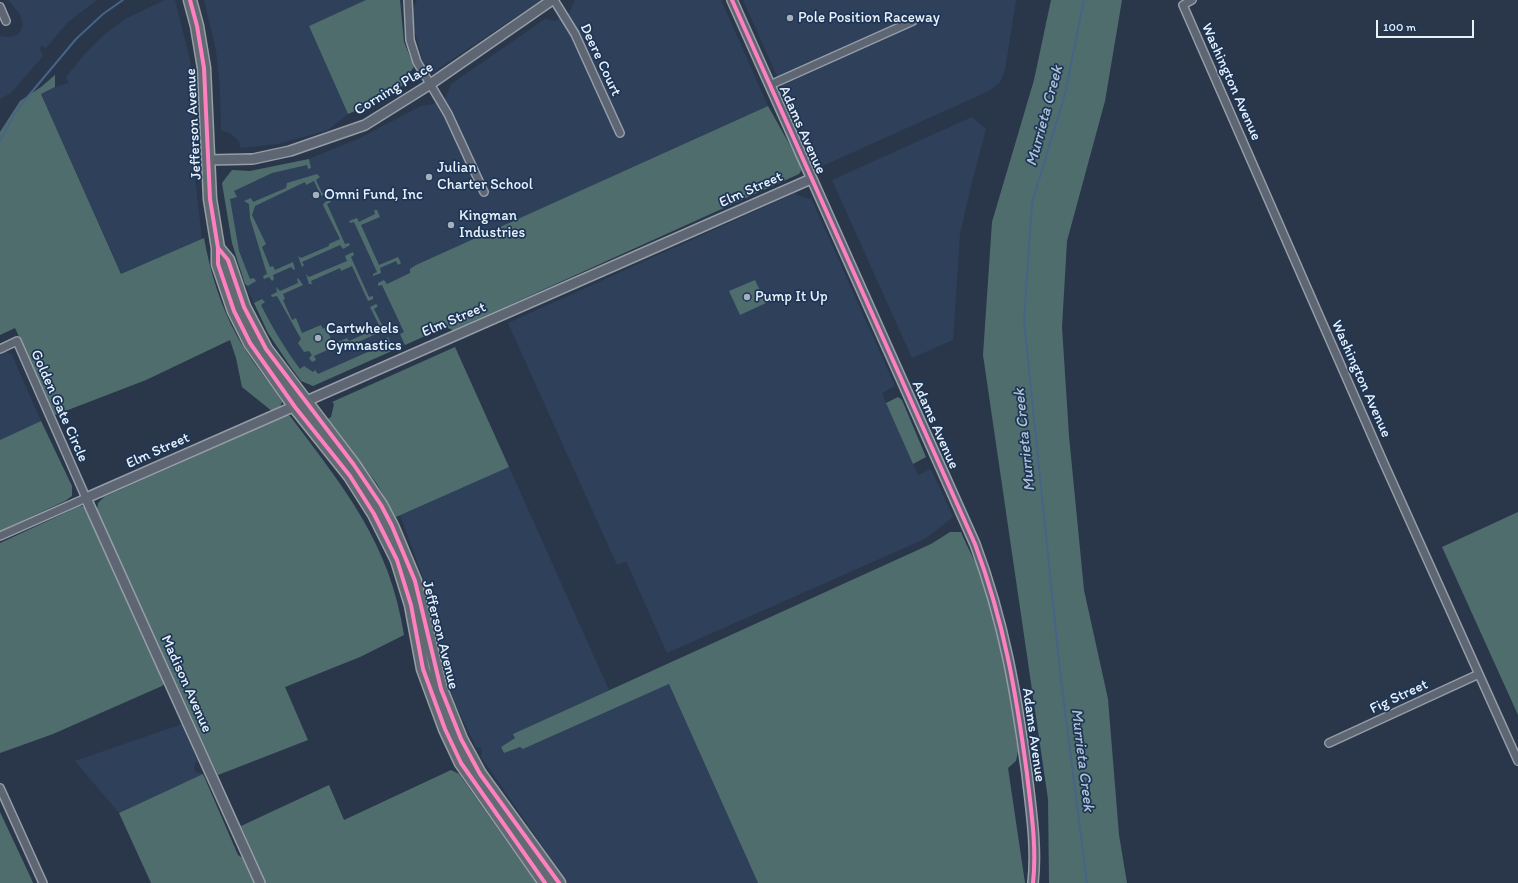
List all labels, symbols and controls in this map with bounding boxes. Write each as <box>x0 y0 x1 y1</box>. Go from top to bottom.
place label: Pole Position Raceway <box>798 9 940 27</box>
scale bar <box>1378 12 1476 38</box>
marker: Pole Position Raceway <box>785 13 795 23</box>
text: 100 m <box>1383 20 1416 34</box>
street label: Deere Court <box>575 21 625 99</box>
street label: Washington Avenue <box>1197 21 1265 143</box>
street label: Corning Place <box>351 58 437 120</box>
water label: Murrieta Creek <box>1022 64 1068 168</box>
street label: Jefferson Avenue <box>182 68 206 180</box>
street label: Adams Avenue <box>774 83 830 177</box>
place label: Julian Charter School <box>437 159 533 194</box>
street label: Elm Street <box>716 168 786 212</box>
marker: Julian Charter School <box>424 172 434 182</box>
place label: Omni Fund, Inc <box>324 186 423 204</box>
marker: Omni Fund, Inc <box>311 190 321 200</box>
place label: Kingman Industries <box>459 207 525 242</box>
marker: Kingman Industries <box>446 220 456 230</box>
place label: Pump It Up <box>755 288 828 306</box>
marker: Pump It Up <box>742 292 752 302</box>
street label: Elm Street <box>419 299 489 341</box>
street label: Washington Avenue <box>1327 318 1395 440</box>
place label: Cartwheels Gymnastics <box>326 320 402 355</box>
marker: Cartwheels Gymnastics <box>313 333 323 343</box>
street label: Golden Gate Circle <box>26 347 92 465</box>
street label: Adams Avenue <box>907 378 963 472</box>
water label: Murrieta Creek <box>1010 388 1040 492</box>
street label: Elm Street <box>123 429 193 473</box>
street label: Jefferson Avenue <box>418 579 462 691</box>
street label: Madison Avenue <box>156 632 216 736</box>
street label: Fig Street <box>1367 676 1431 718</box>
street label: Adams Avenue <box>1017 687 1049 783</box>
water label: Murrieta Creek <box>1066 707 1098 813</box>

